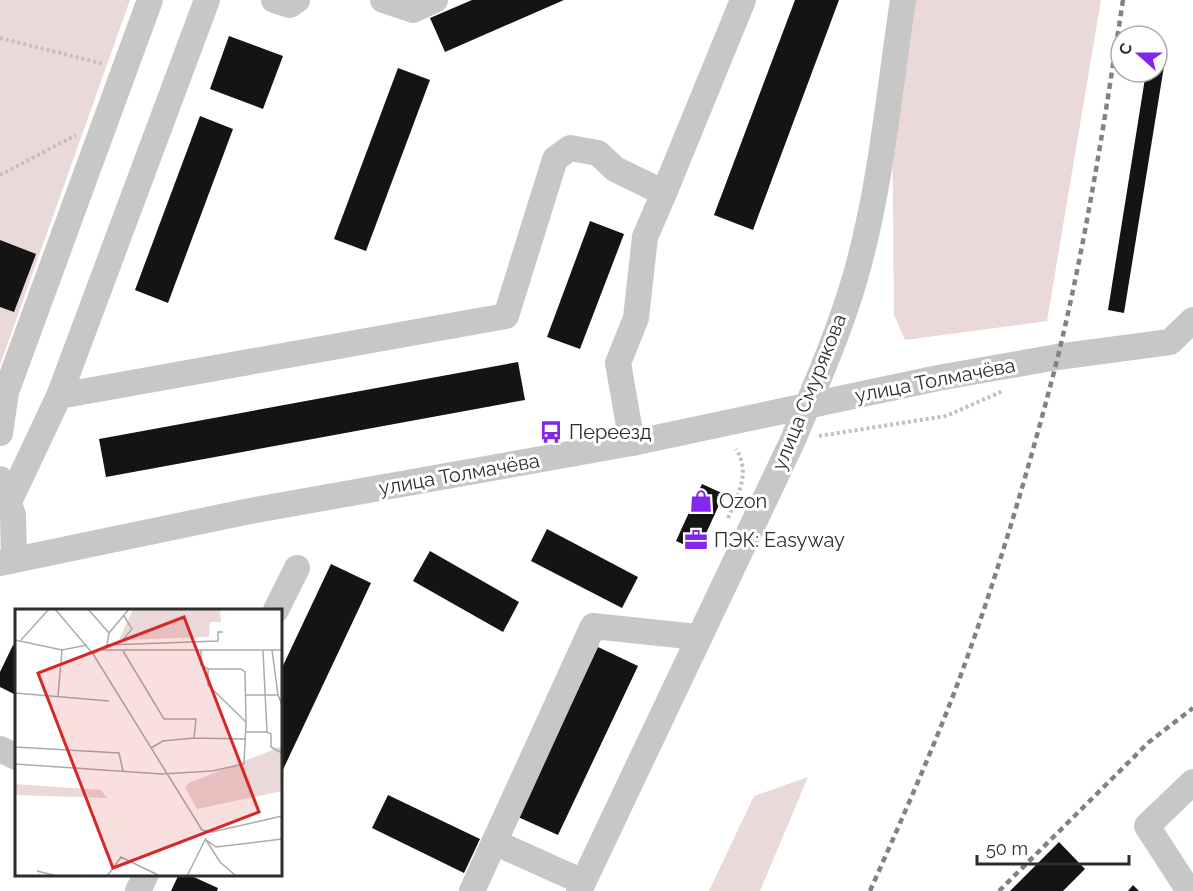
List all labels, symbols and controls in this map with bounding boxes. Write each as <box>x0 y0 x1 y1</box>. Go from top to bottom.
north arrow <box>1109 24 1169 84</box>
text: С <box>1115 40 1136 57</box>
street label: улица Смурякова <box>767 310 851 474</box>
street label: улица Толмачёва <box>853 353 1017 407</box>
bus stop icon: Переезд <box>538 419 564 445</box>
place label: Переезд <box>569 420 652 444</box>
street label: улица Толмачёва <box>377 448 541 500</box>
shop icon: Ozon <box>688 488 714 514</box>
place label: Ozon <box>719 489 767 513</box>
office icon: ПЭК: Easyway <box>683 527 709 553</box>
place label: ПЭК: Easyway <box>714 528 845 552</box>
inset map <box>15 609 282 876</box>
scale bar <box>977 828 1128 866</box>
text: 50 m <box>986 838 1028 859</box>

